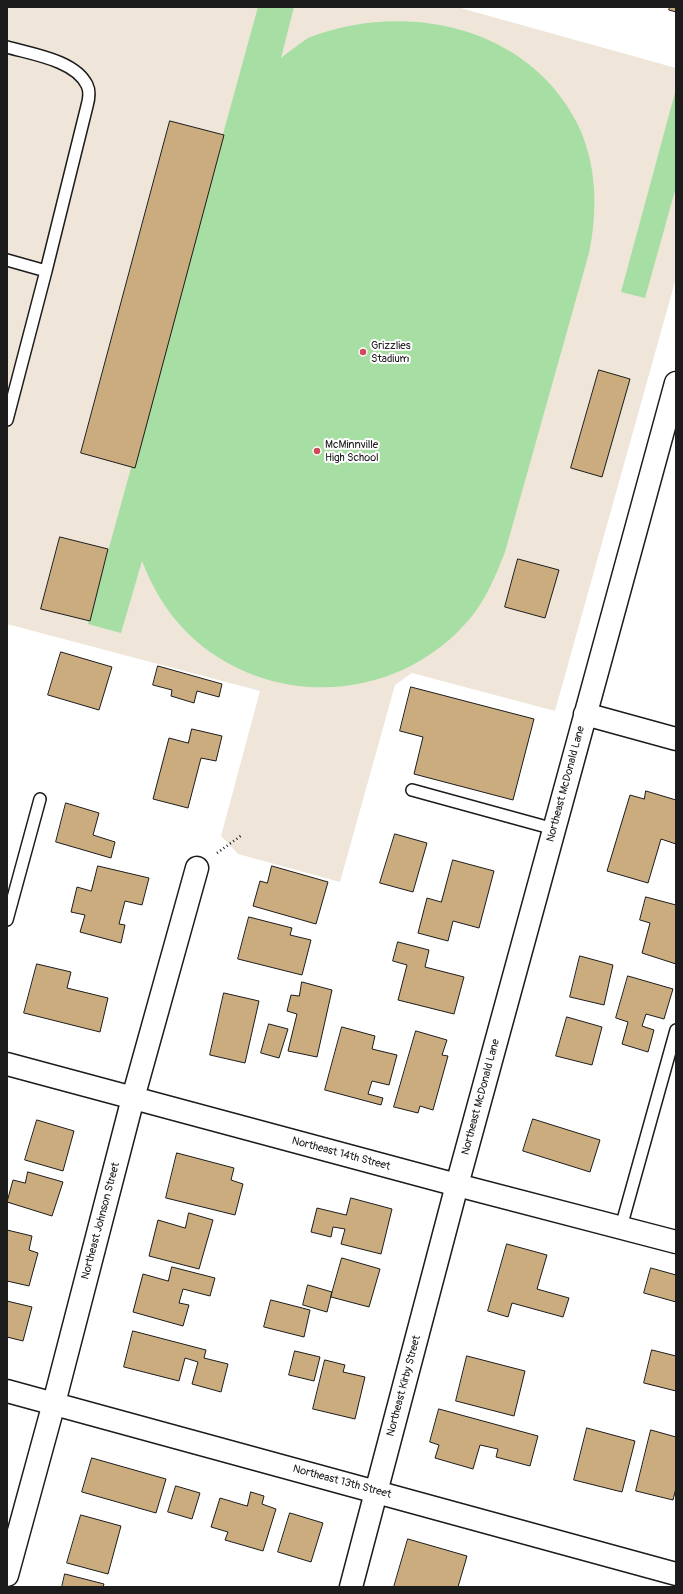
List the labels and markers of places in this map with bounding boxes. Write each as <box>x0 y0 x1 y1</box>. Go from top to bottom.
place label: Grizzlies Stadium <box>371 339 411 365</box>
marker: Grizzlies Stadium <box>358 347 368 357</box>
place label: McMinnville High School <box>325 438 379 464</box>
marker: McMinnville High School <box>312 446 322 456</box>

